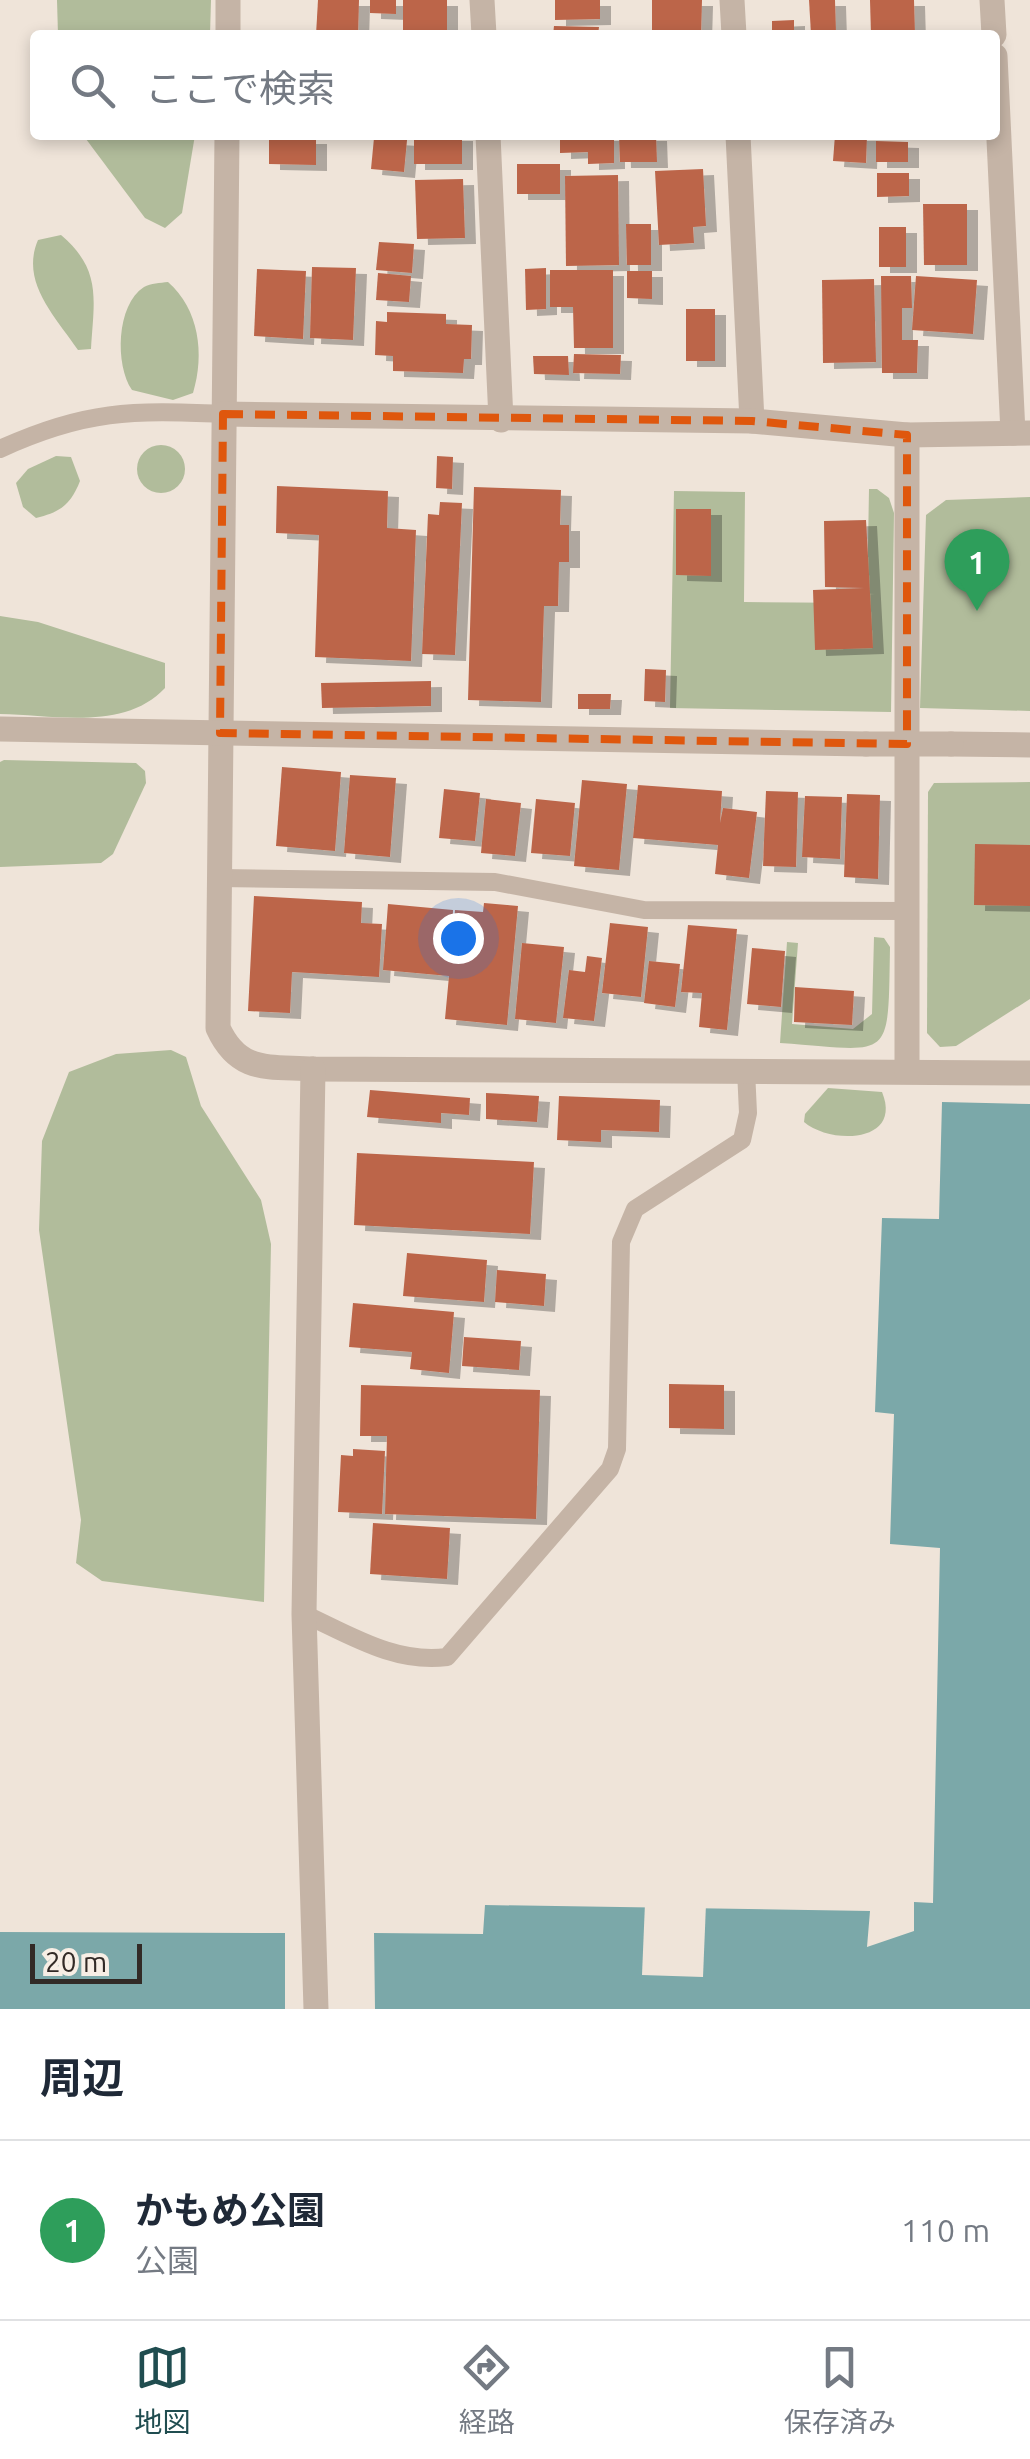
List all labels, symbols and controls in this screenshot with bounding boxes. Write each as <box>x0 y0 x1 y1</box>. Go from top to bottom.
search box <box>30 30 1000 140</box>
icon: search <box>65 58 120 113</box>
text: ここで検索 <box>145 67 335 109</box>
pin: 1 <box>944 528 1010 611</box>
your location <box>433 913 484 964</box>
scale bar <box>30 1939 142 1984</box>
text: 20 m <box>45 1946 107 1977</box>
text: 周辺 <box>40 2054 124 2101</box>
text: かもめ公園 <box>135 2189 325 2231</box>
text: 1 <box>63 2212 82 2248</box>
text: 110 m <box>901 2212 990 2248</box>
text: 公園 <box>135 2242 199 2278</box>
tab: 地図 <box>134 2340 190 2440</box>
tab: 経路 <box>459 2340 515 2440</box>
tab: 保存済み <box>784 2340 896 2440</box>

